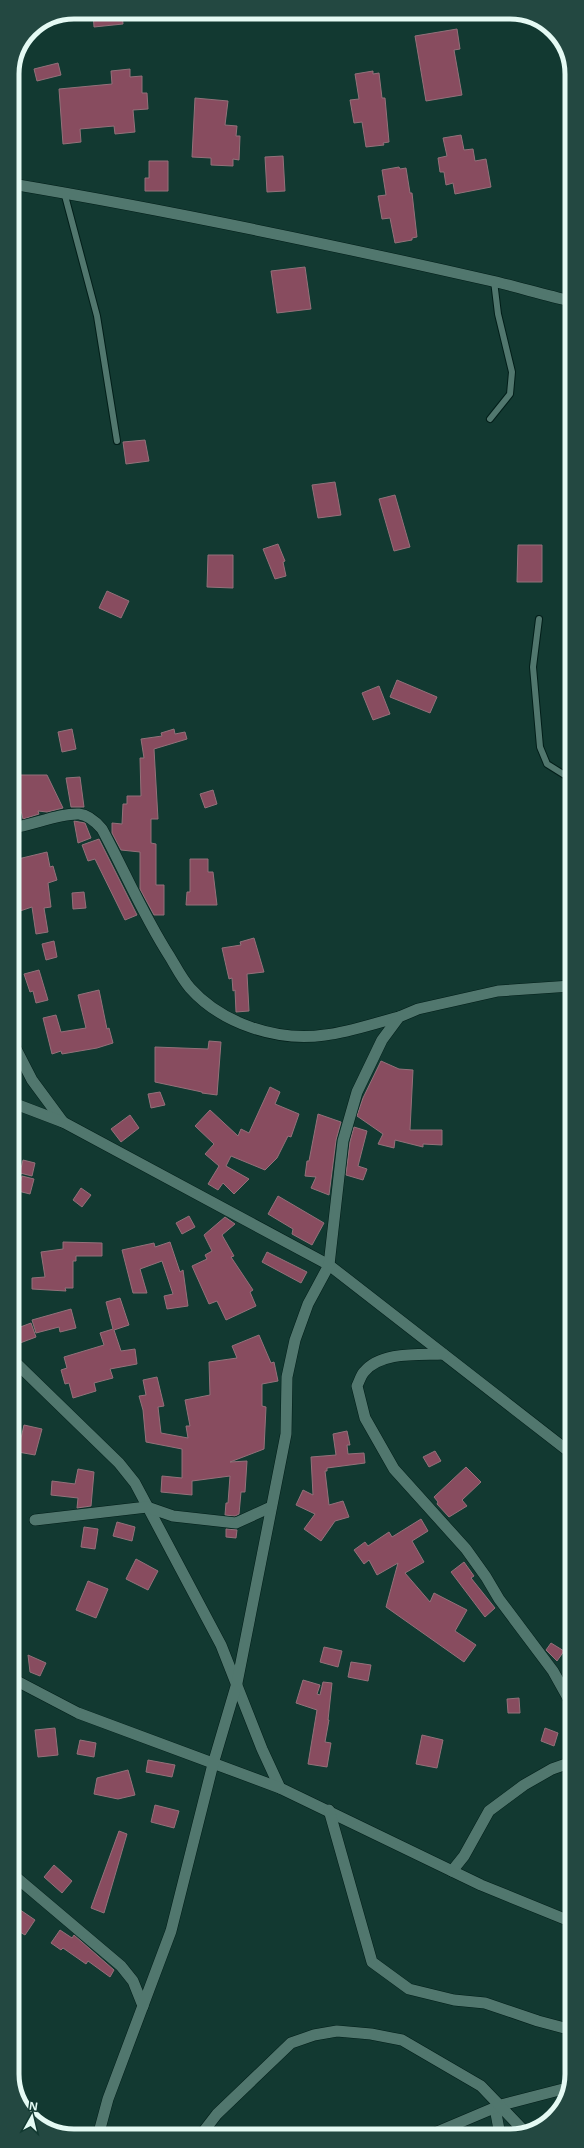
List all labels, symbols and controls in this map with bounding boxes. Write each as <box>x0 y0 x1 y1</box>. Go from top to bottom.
north arrow <box>12 2096 52 2136</box>
text: N <box>28 2098 39 2114</box>

